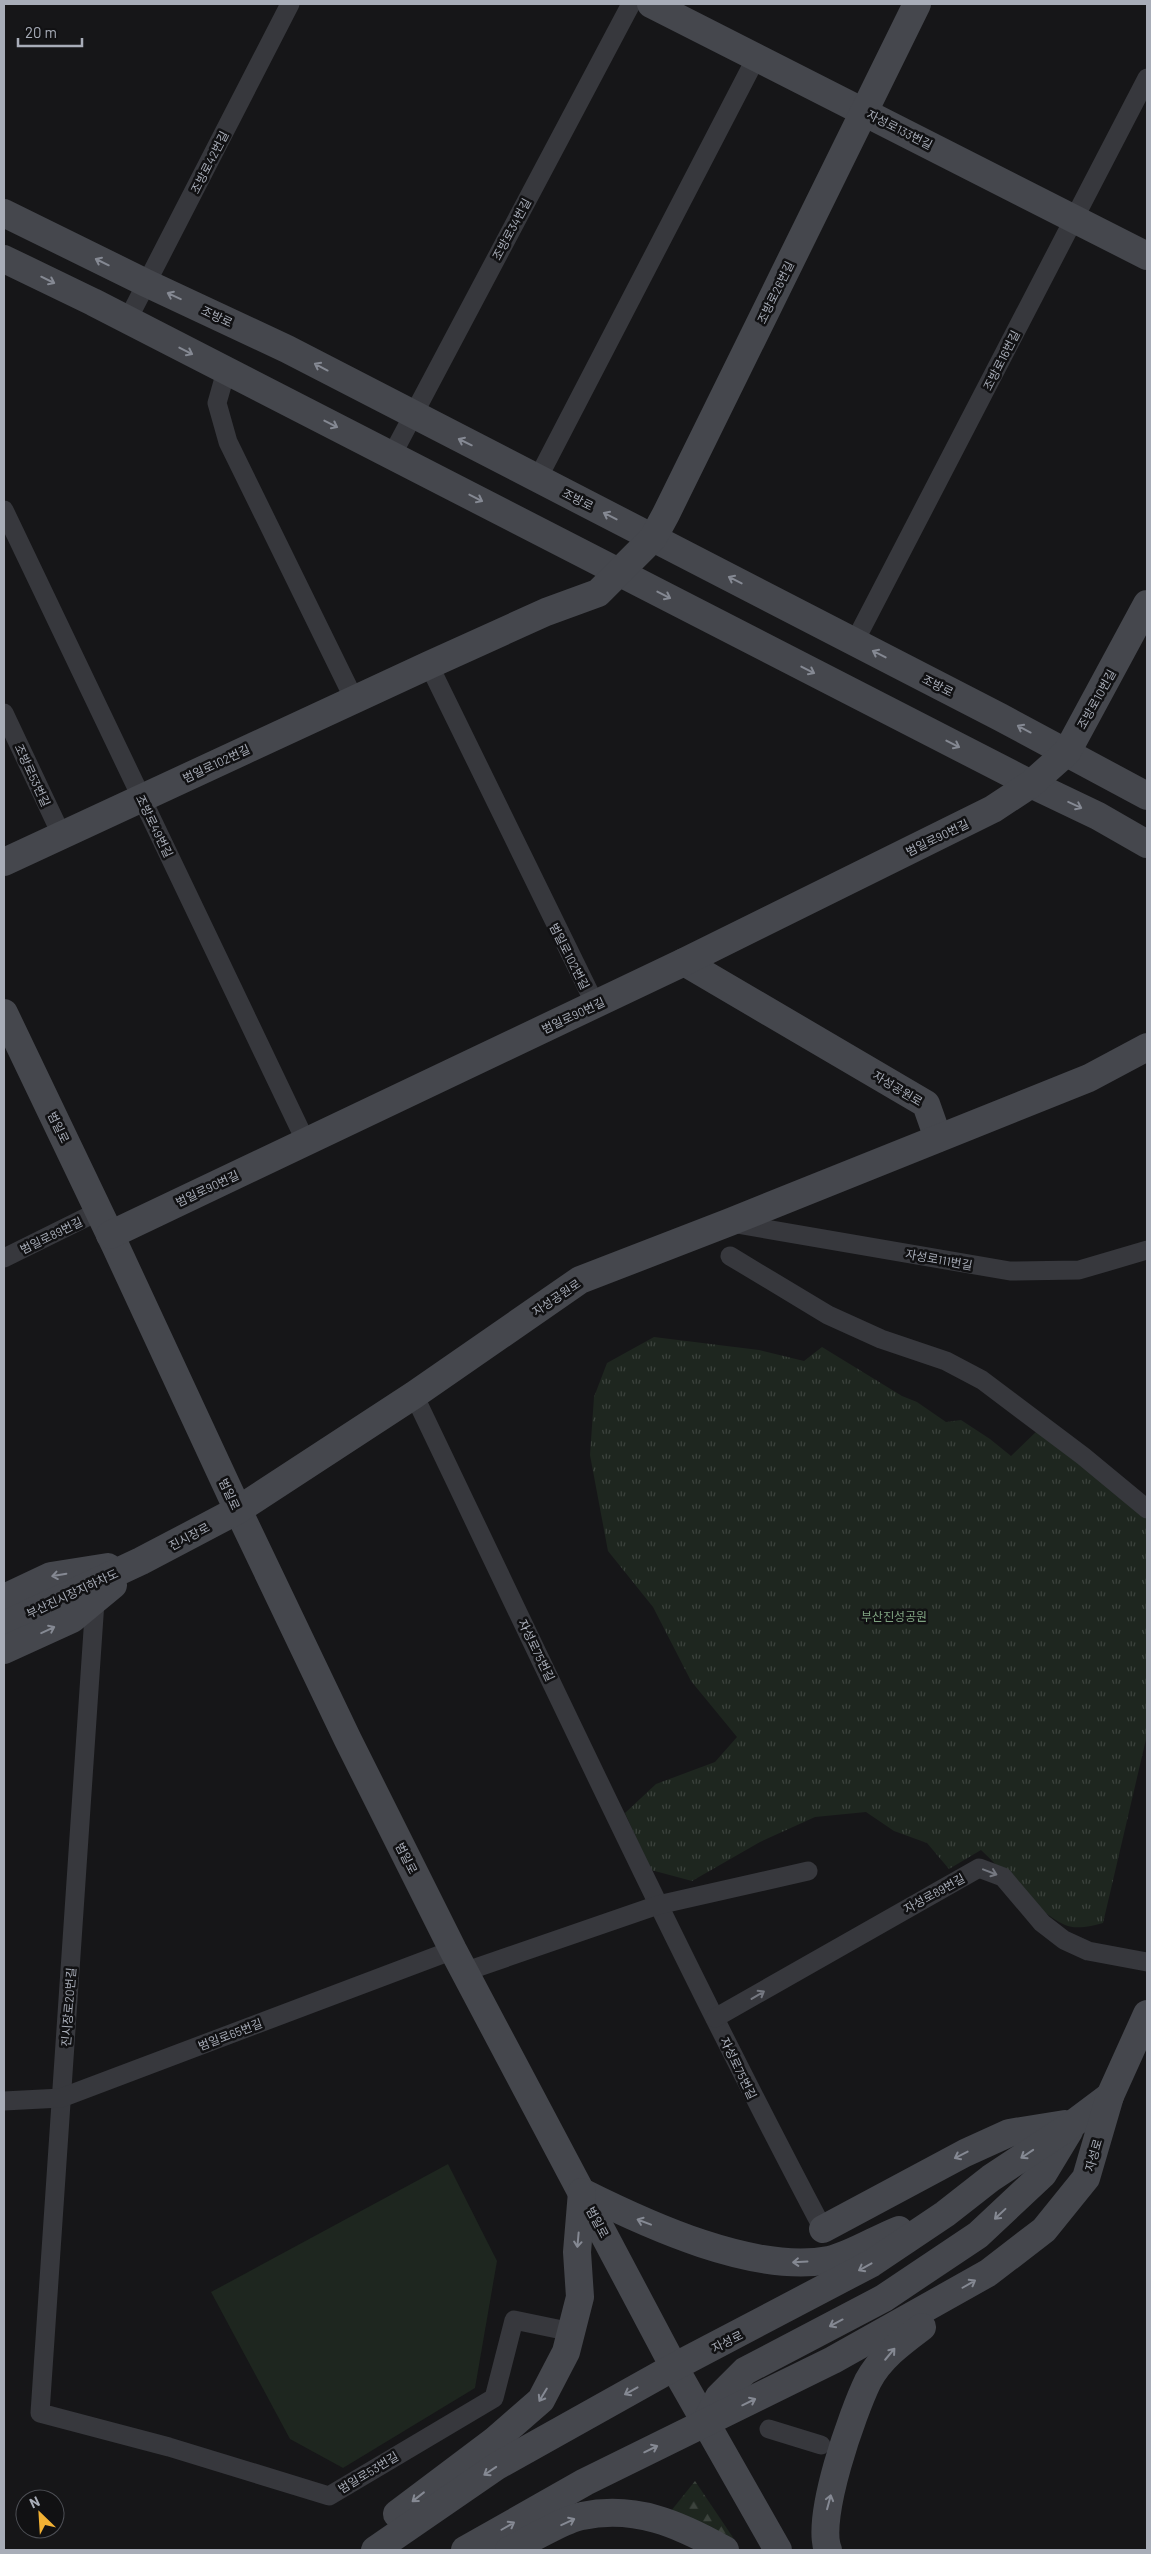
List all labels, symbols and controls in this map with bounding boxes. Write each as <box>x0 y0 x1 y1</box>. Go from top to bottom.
scale bar <box>18 15 81 47</box>
text: 20 m <box>25 23 57 41</box>
street label: 자성로133번길 <box>865 106 935 152</box>
street label: 조방로42번길 <box>187 128 231 196</box>
street label: 조방로34번길 <box>489 196 533 262</box>
one-way arrow <box>95 256 110 266</box>
street label: 조방로26번길 <box>754 258 796 326</box>
one-way arrow <box>40 276 55 285</box>
one-way arrow <box>167 291 182 301</box>
street label: 조방로 <box>199 303 235 329</box>
street label: 조방로16번길 <box>980 328 1022 392</box>
one-way arrow <box>178 347 193 356</box>
one-way arrow <box>314 362 329 371</box>
one-way arrow <box>324 419 339 429</box>
one-way arrow <box>458 437 473 446</box>
street label: 조방로 <box>560 485 596 513</box>
one-way arrow <box>468 494 483 503</box>
one-way arrow <box>602 511 617 521</box>
one-way arrow <box>727 575 742 585</box>
one-way arrow <box>656 591 671 600</box>
one-way arrow <box>872 649 887 659</box>
one-way arrow <box>801 665 816 675</box>
street label: 조방로10번길 <box>1074 667 1118 731</box>
street label: 조방로 <box>920 671 956 699</box>
one-way arrow <box>1016 724 1031 734</box>
one-way arrow <box>945 740 960 749</box>
street label: 조방로53번길 <box>12 741 54 809</box>
street label: 범일로102번길 <box>180 741 252 785</box>
street label: 조방로49번길 <box>134 792 176 860</box>
one-way arrow <box>1067 801 1082 811</box>
street label: 범일로90번길 <box>903 816 971 858</box>
street label: 범일로102번길 <box>547 920 593 992</box>
street label: 범일로90번길 <box>539 994 607 1036</box>
street label: 자성공원로 <box>871 1068 925 1108</box>
street label: 범일로 <box>45 1109 73 1145</box>
street label: 범일로90번길 <box>173 1167 241 1209</box>
street label: 범일로89번길 <box>17 1214 85 1256</box>
street label: 자성로111번길 <box>904 1246 974 1272</box>
street label: 자성공원로 <box>529 1276 583 1318</box>
street label: 범일로 <box>217 1476 243 1512</box>
street label: 진시장로 <box>166 1519 212 1553</box>
street label: 부산진시장지하차도 <box>24 1566 120 1620</box>
one-way arrow <box>51 1570 67 1580</box>
park label: 부산진성공원 <box>861 1609 927 1623</box>
street label: 자성로75번길 <box>516 1617 558 1683</box>
one-way arrow <box>40 1624 55 1634</box>
street label: 범일로 <box>393 1840 421 1876</box>
one-way arrow <box>982 1868 997 1877</box>
street label: 자성로89번길 <box>901 1870 967 1916</box>
street label: 진시장로20번길 <box>58 1967 78 2047</box>
one-way arrow <box>750 1989 764 1999</box>
street label: 범일로65번길 <box>196 2015 264 2053</box>
street label: 자성로75번길 <box>718 2035 760 2101</box>
street label: 자성로 <box>1082 2137 1104 2173</box>
one-way arrow <box>1021 2149 1035 2159</box>
one-way arrow <box>954 2151 969 2160</box>
street label: 범일로 <box>584 2204 612 2240</box>
one-way arrow <box>994 2208 1006 2220</box>
one-way arrow <box>636 2217 652 2226</box>
one-way arrow <box>573 2232 583 2248</box>
one-way arrow <box>792 2257 808 2266</box>
one-way arrow <box>858 2262 873 2272</box>
one-way arrow <box>962 2279 976 2289</box>
one-way arrow <box>829 2319 844 2328</box>
street label: 자성로 <box>709 2327 745 2355</box>
one-way arrow <box>884 2347 895 2360</box>
one-way arrow <box>624 2386 639 2396</box>
one-way arrow <box>538 2388 549 2402</box>
one-way arrow <box>741 2397 756 2406</box>
one-way arrow <box>643 2444 658 2453</box>
street label: 범일로53번길 <box>335 2449 401 2495</box>
one-way arrow <box>483 2466 497 2476</box>
north arrow <box>15 2489 65 2539</box>
text: N <box>26 2492 42 2511</box>
one-way arrow <box>412 2492 425 2503</box>
one-way arrow <box>825 2495 834 2511</box>
one-way arrow <box>560 2517 575 2526</box>
one-way arrow <box>500 2521 515 2531</box>

